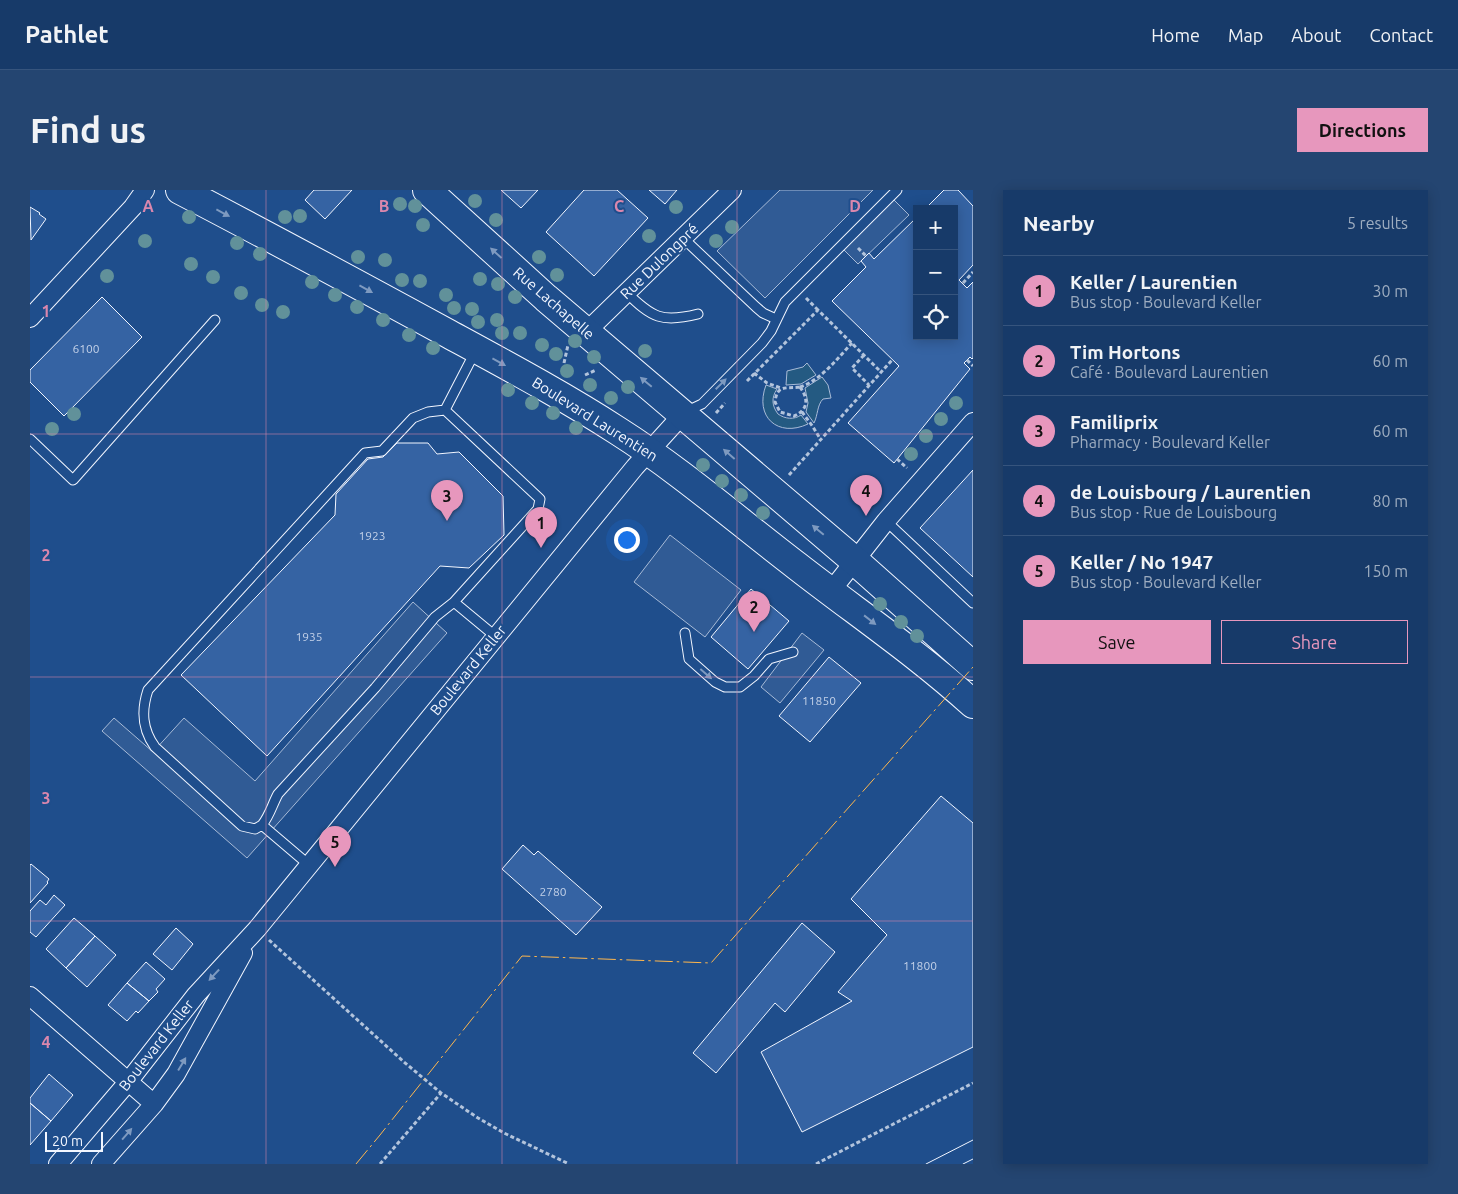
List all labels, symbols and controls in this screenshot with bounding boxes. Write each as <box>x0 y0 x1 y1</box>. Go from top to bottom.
text: Pathlet <box>25 21 109 48</box>
text: Home <box>1151 25 1200 45</box>
text: Map <box>1228 25 1263 45</box>
text: About <box>1291 25 1341 45</box>
text: Contact <box>1369 25 1433 45</box>
button: Directions <box>1297 108 1428 152</box>
text: Find us <box>30 110 146 150</box>
text: A <box>142 197 154 215</box>
text: B <box>379 197 389 215</box>
text: C <box>614 197 624 215</box>
text: D <box>849 197 861 215</box>
map controls <box>913 205 958 340</box>
button: + <box>913 205 958 250</box>
one-way arrow <box>216 209 230 217</box>
text: Nearby <box>1023 211 1094 235</box>
text: 5 results <box>1347 214 1408 232</box>
street label: Rue Dulongpré <box>617 220 701 302</box>
one-way arrow <box>490 247 503 258</box>
button: − <box>913 250 958 295</box>
street label: Rue Lachapelle <box>510 263 598 343</box>
text: Keller / Laurentien <box>1070 271 1238 293</box>
text: 1 <box>1034 282 1044 300</box>
text: 30 m <box>1372 282 1408 300</box>
one-way arrow <box>359 285 374 293</box>
text: Bus stop · Boulevard Keller <box>1070 293 1262 311</box>
button: locate <box>913 295 958 340</box>
text: 1 <box>41 302 51 320</box>
text: Tim Hortons <box>1070 341 1181 363</box>
house number: 6100 <box>72 342 100 355</box>
text: 2 <box>1034 352 1044 370</box>
text: 60 m <box>1372 352 1408 370</box>
one-way arrow <box>492 358 507 366</box>
text: Café · Boulevard Laurentien <box>1070 363 1269 381</box>
street label: Boulevard Laurentien <box>529 373 661 465</box>
one-way arrow <box>639 376 652 387</box>
one-way arrow <box>715 379 727 391</box>
text: Familiprix <box>1070 411 1158 433</box>
text: 3 <box>1034 422 1044 440</box>
text: 60 m <box>1372 422 1408 440</box>
text: Pharmacy · Boulevard Keller <box>1070 433 1270 451</box>
one-way arrow <box>723 448 735 460</box>
pin: 4 <box>850 475 882 516</box>
pin: 3 <box>431 480 463 521</box>
text: de Louisbourg / Laurentien <box>1070 481 1311 503</box>
text: 4 <box>1034 492 1044 510</box>
text: 80 m <box>1372 492 1408 510</box>
text: Bus stop · Rue de Louisbourg <box>1070 503 1277 521</box>
pin: 1 <box>525 507 557 548</box>
one-way arrow <box>811 524 824 535</box>
your location <box>614 527 640 553</box>
house number: 1923 <box>358 529 386 542</box>
text: 2 <box>41 546 51 564</box>
text: Keller / No 1947 <box>1070 551 1213 573</box>
text: 5 <box>1034 562 1044 580</box>
text: 150 m <box>1363 562 1408 580</box>
text: Bus stop · Boulevard Keller <box>1070 573 1262 591</box>
pin: 2 <box>738 591 770 632</box>
one-way arrow <box>863 615 876 626</box>
button: Save <box>1023 620 1211 664</box>
button: Share <box>1221 620 1408 664</box>
street label: Boulevard Keller <box>426 621 510 718</box>
house number: 1935 <box>295 630 323 643</box>
one-way arrow <box>699 668 711 680</box>
house number: 11850 <box>802 694 836 707</box>
text: 3 <box>41 789 51 807</box>
pin: 5 <box>319 826 351 867</box>
house number: 2780 <box>539 885 567 898</box>
house number: 11800 <box>903 959 937 972</box>
one-way arrow <box>208 968 220 980</box>
street label: Boulevard Keller <box>115 996 197 1094</box>
text: 4 <box>41 1033 51 1051</box>
one-way arrow <box>178 1058 187 1071</box>
one-way arrow <box>122 1127 133 1140</box>
scale bar <box>45 1129 102 1152</box>
text: 20 m <box>52 1133 83 1149</box>

